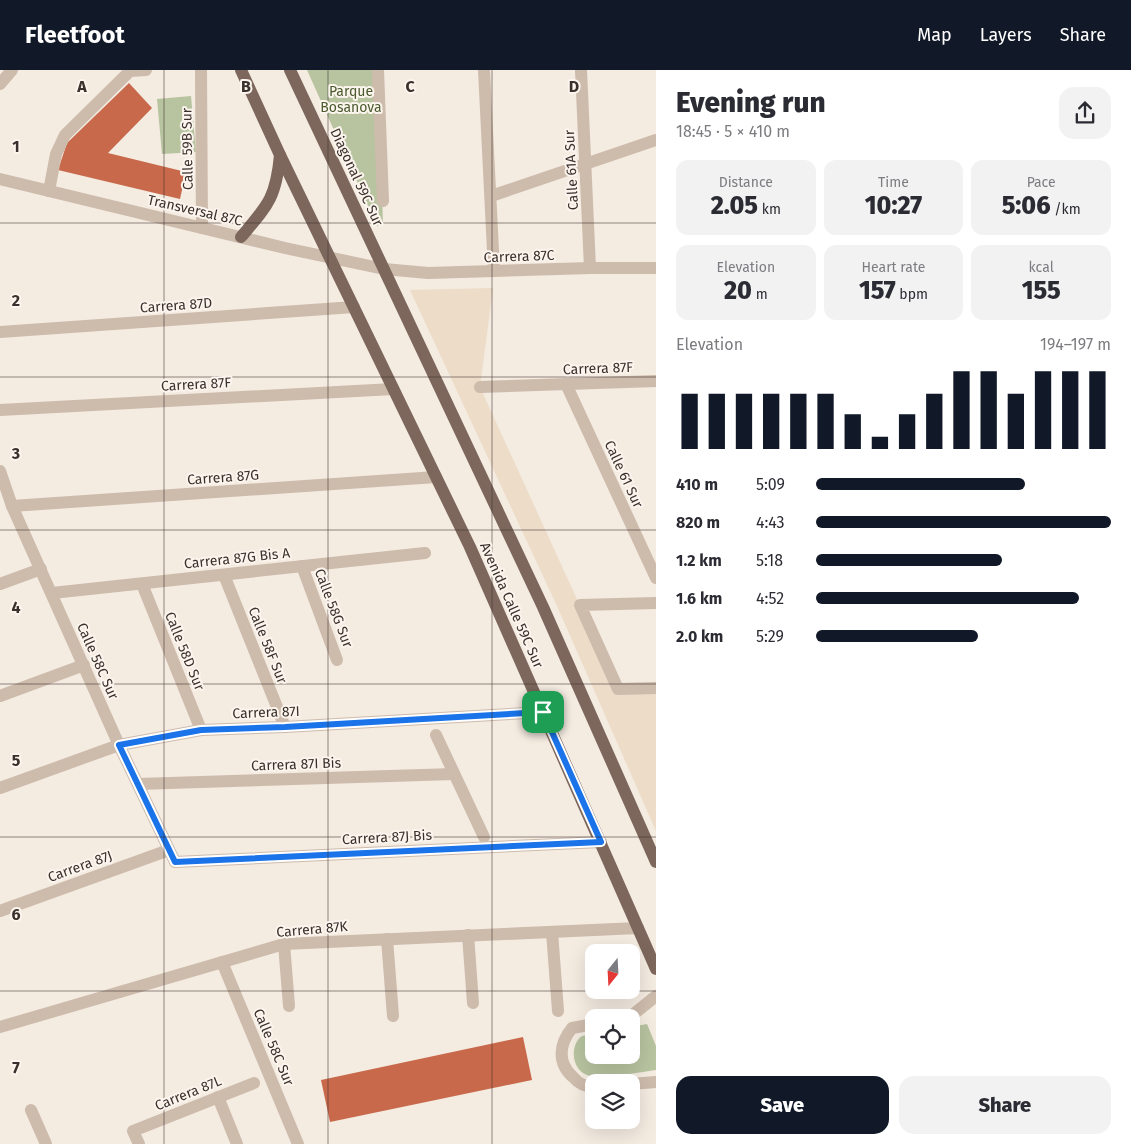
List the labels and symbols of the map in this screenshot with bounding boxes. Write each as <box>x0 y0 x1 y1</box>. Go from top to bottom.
text: A <box>76 77 87 96</box>
text: B <box>241 77 251 96</box>
text: C <box>405 77 415 96</box>
text: D <box>569 77 579 96</box>
park label: Parque Bosanova <box>320 83 382 116</box>
street label: Calle 59B Sur <box>178 107 197 190</box>
street label: Diagonal 59C Sur <box>326 126 387 229</box>
street label: Calle 61A Sur <box>561 129 582 211</box>
text: 1 <box>12 137 20 156</box>
street label: Transversal 87C <box>146 191 244 230</box>
street label: Carrera 87C <box>483 247 555 266</box>
text: 2 <box>12 291 20 310</box>
street label: Carrera 87D <box>139 294 213 317</box>
street label: Carrera 87F <box>563 359 634 378</box>
street label: Carrera 87F <box>161 374 232 395</box>
street label: Calle 61 Sur <box>601 438 647 511</box>
text: 3 <box>11 444 20 463</box>
street label: Carrera 87G <box>187 467 260 488</box>
street label: Avenida Calle 59C Sur <box>476 540 547 671</box>
street label: Carrera 87G Bis A <box>183 544 291 573</box>
street label: Calle 58G Sur <box>311 566 357 651</box>
text: 4 <box>11 598 21 617</box>
street label: Calle 58F Sur <box>244 604 291 687</box>
street label: Calle 58D Sur <box>161 609 208 694</box>
street label: Calle 58C Sur <box>73 620 122 703</box>
pin <box>522 691 564 733</box>
street label: Carrera 87I <box>232 703 300 722</box>
text: 5 <box>12 751 21 770</box>
street label: Carrera 87I Bis <box>251 754 342 775</box>
street label: Carrera 87J Bis <box>342 827 433 848</box>
street label: Carrera 87J <box>46 847 115 886</box>
text: 6 <box>11 905 21 924</box>
street label: Carrera 87K <box>276 918 349 941</box>
north arrow <box>585 944 640 999</box>
street label: Calle 58C Sur <box>250 1006 298 1089</box>
text: 7 <box>12 1058 20 1077</box>
street label: Carrera 87L <box>152 1072 224 1115</box>

